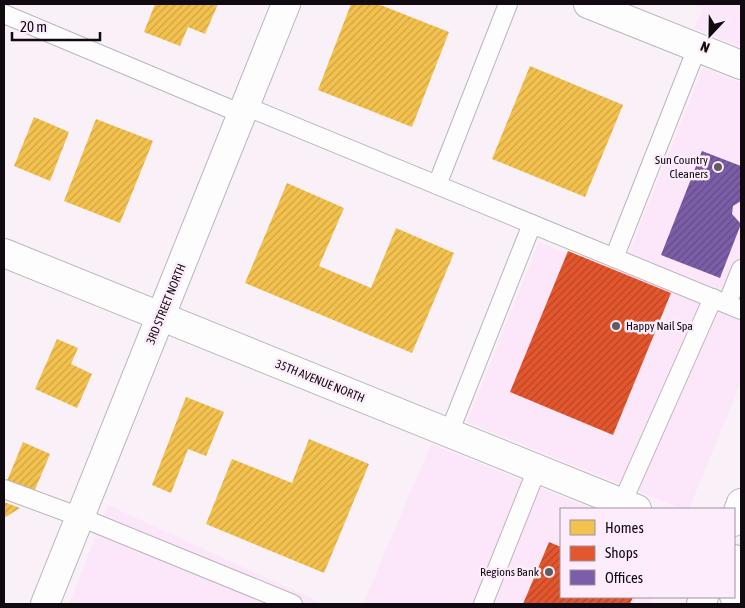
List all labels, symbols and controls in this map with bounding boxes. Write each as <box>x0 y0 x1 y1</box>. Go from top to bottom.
scale bar <box>12 10 100 42</box>
north arrow <box>685 10 735 60</box>
text: 20 m <box>20 18 47 35</box>
text: N <box>698 38 712 56</box>
place label: Sun Country Cleaners <box>655 153 708 181</box>
marker: Sun Country Cleaners <box>712 161 724 173</box>
street label: 3RD STREET NORTH <box>143 262 189 346</box>
place label: Happy Nail Spa <box>626 319 693 333</box>
marker: Happy Nail Spa <box>610 320 622 332</box>
street label: 35TH AVENUE NORTH <box>273 357 367 405</box>
legend <box>560 508 735 598</box>
text: Homes <box>605 519 644 536</box>
text: Shops <box>605 544 638 561</box>
place label: Regions Bank <box>480 565 540 579</box>
marker: Regions Bank <box>543 566 555 578</box>
text: Offices <box>605 569 643 586</box>

